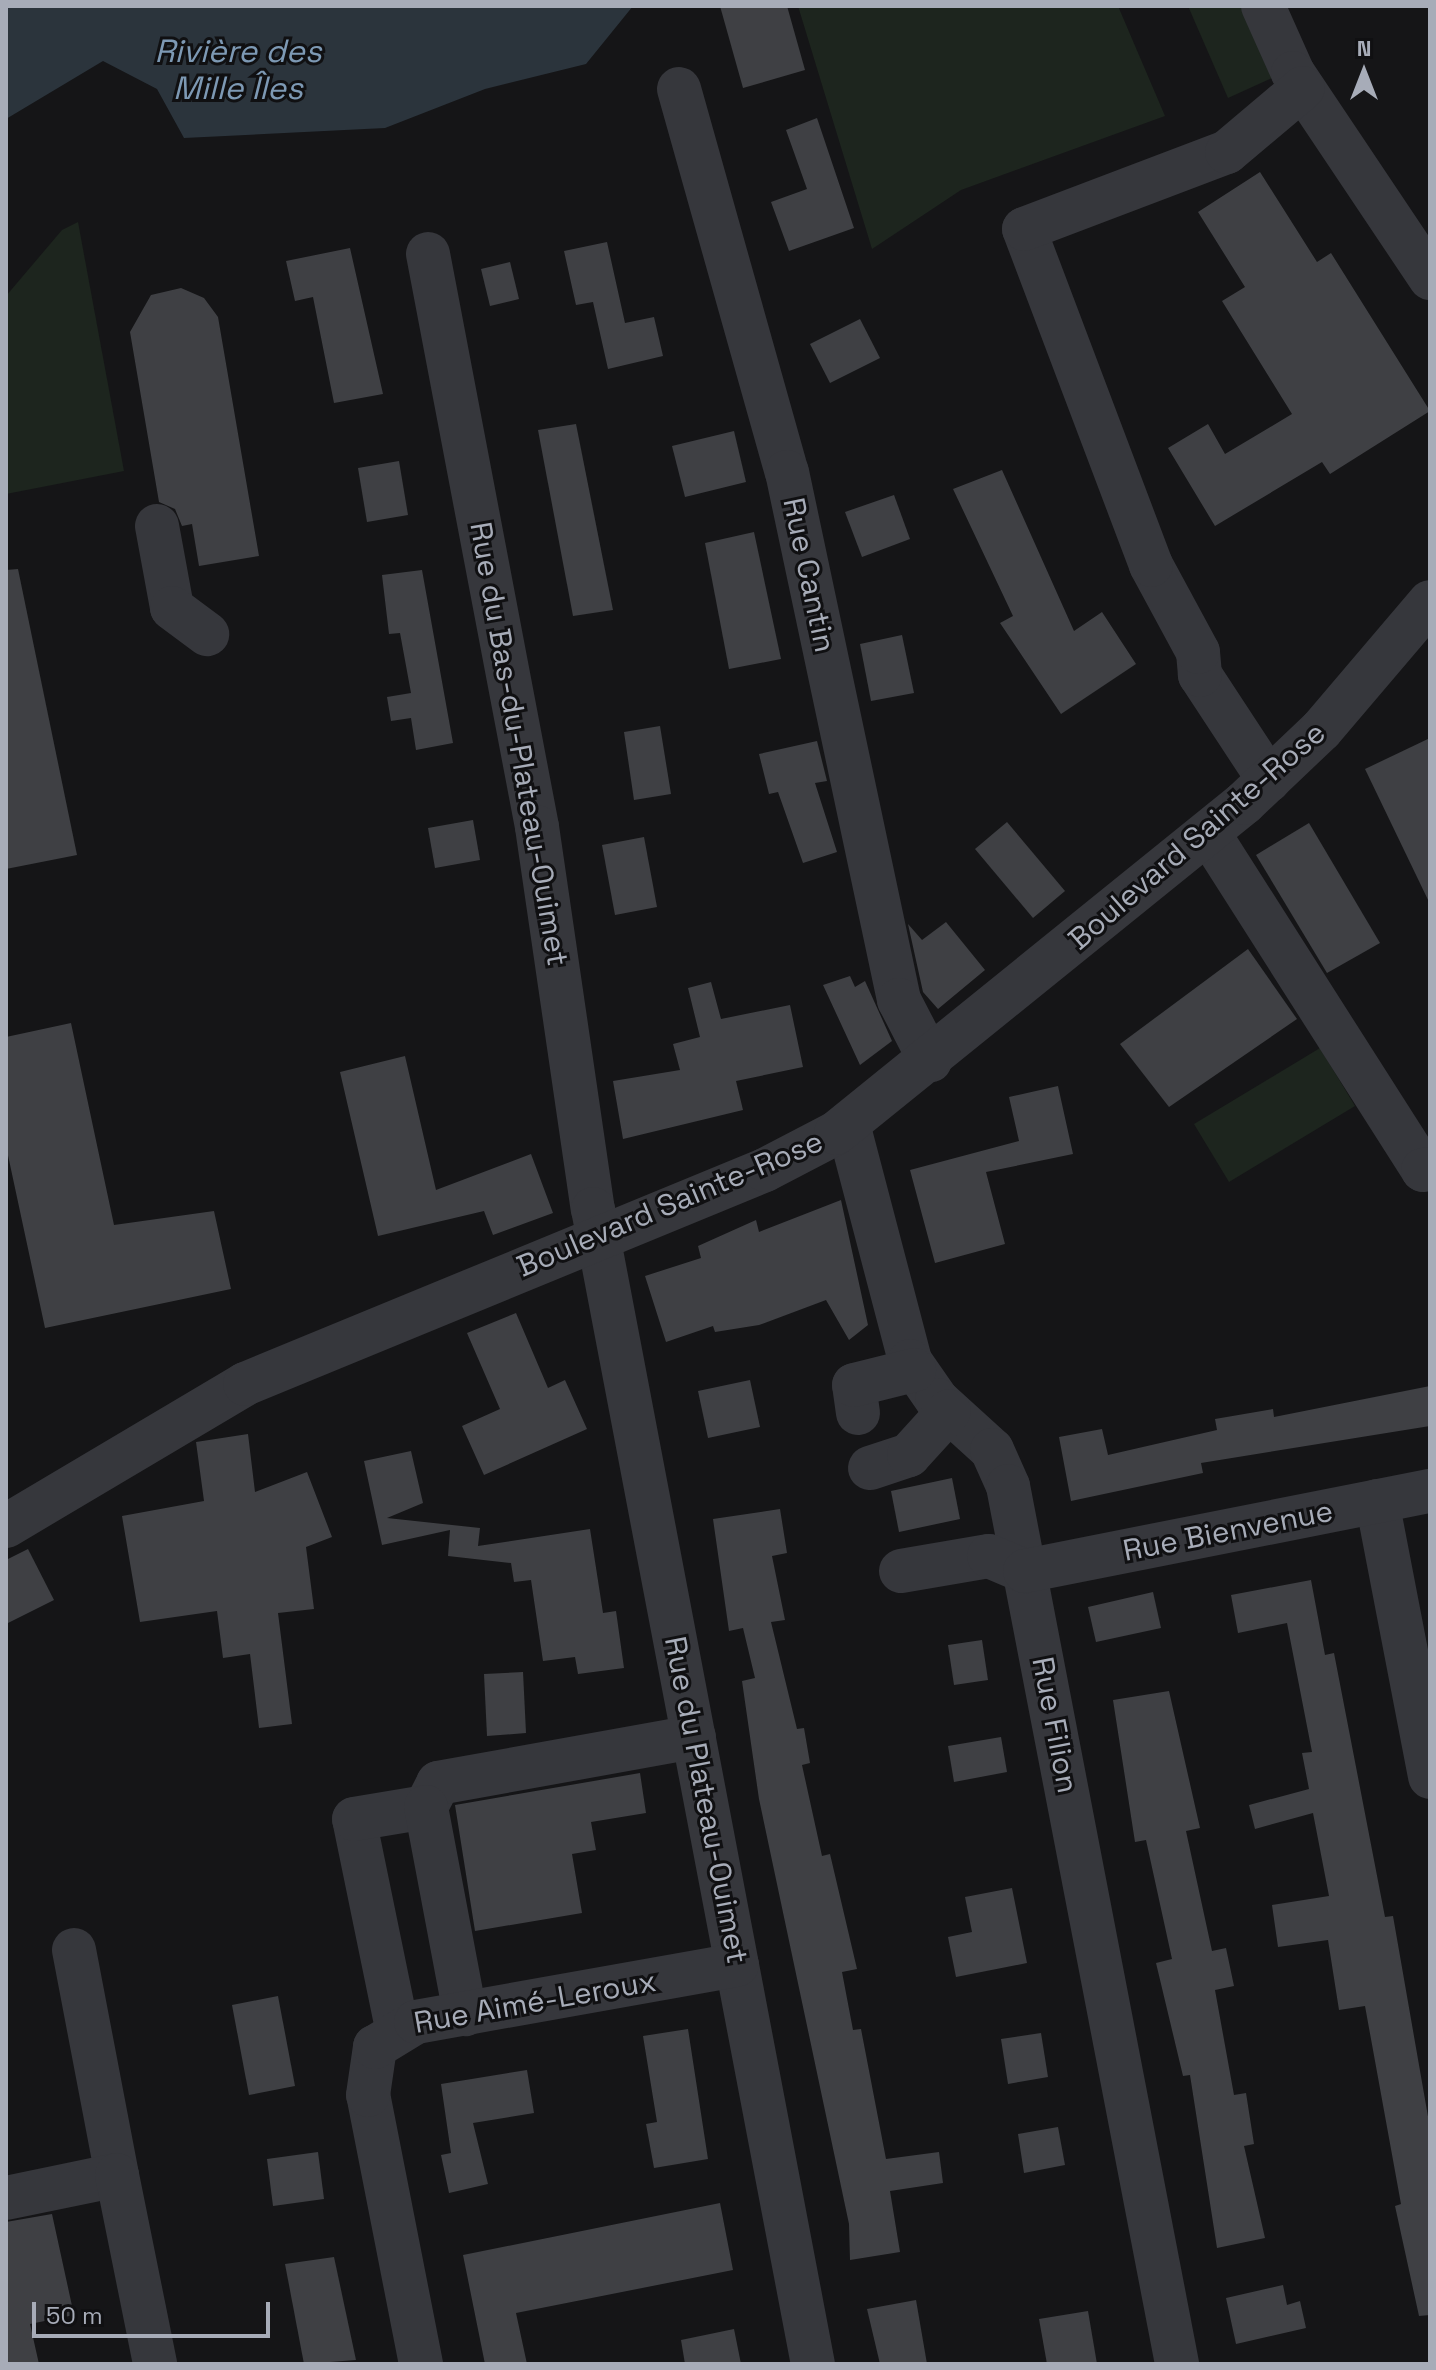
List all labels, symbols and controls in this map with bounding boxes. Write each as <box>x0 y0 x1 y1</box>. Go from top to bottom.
north arrow <box>1324 32 1404 112</box>
water label: Rivière des Mille Îles <box>154 33 322 108</box>
text: N <box>1357 34 1371 62</box>
street label: Rue Cantin <box>775 495 843 655</box>
street label: Rue du Bas-du-Plateau-Ouimet <box>462 519 576 969</box>
street label: Boulevard Sainte-Rose <box>1061 715 1333 957</box>
street label: Boulevard Sainte-Rose <box>512 1123 828 1285</box>
street label: Rue Bienvenue <box>1120 1493 1336 1569</box>
street label: Rue du Plateau-Ouimet <box>657 1633 755 1967</box>
street label: Rue Filion <box>1024 1654 1086 1796</box>
street label: Rue Aimé-Leroux <box>411 1963 659 2041</box>
scale bar <box>36 2286 274 2336</box>
text: 50 m <box>46 2300 103 2331</box>

